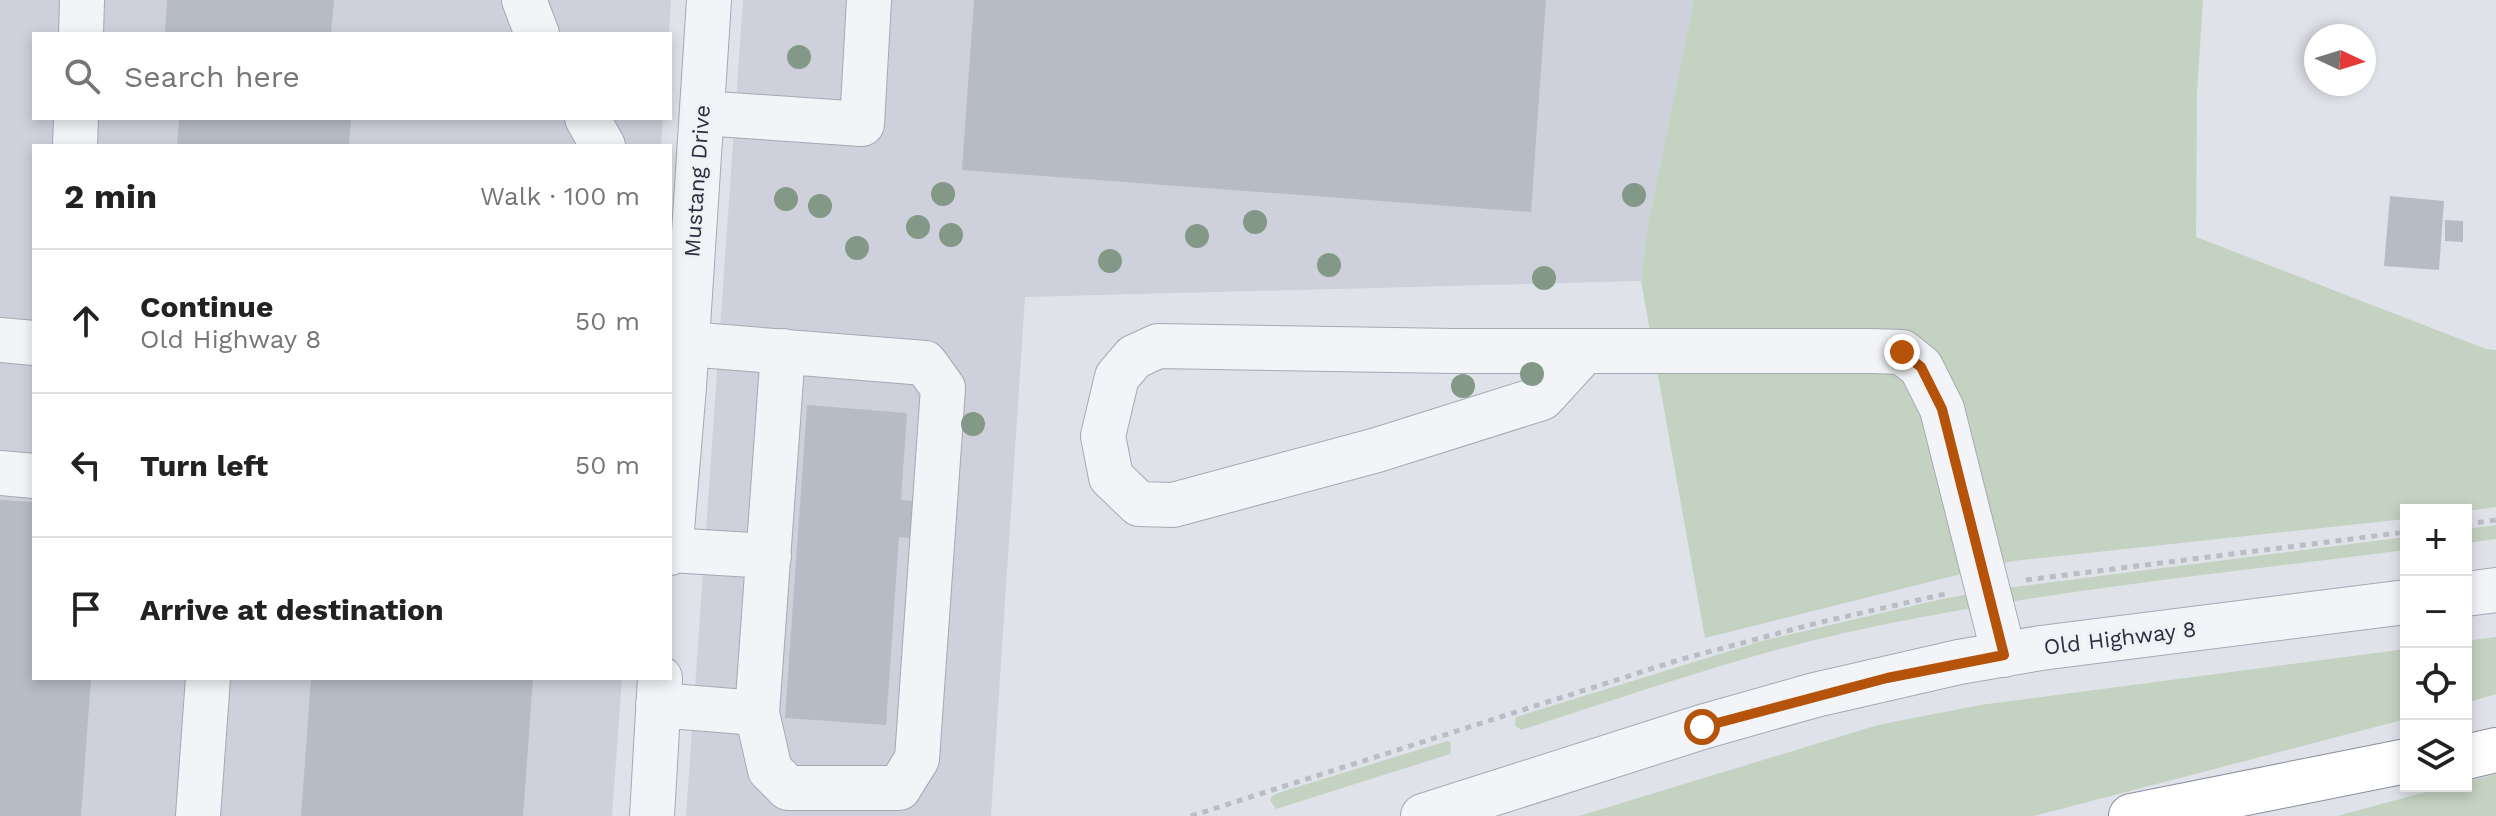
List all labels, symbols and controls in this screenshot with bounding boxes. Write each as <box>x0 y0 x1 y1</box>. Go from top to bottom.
north arrow <box>2304 24 2376 96</box>
search box <box>32 32 672 120</box>
icon: search <box>60 54 104 98</box>
text: Search here <box>124 59 300 94</box>
street label: Mustang Drive <box>679 104 715 258</box>
text: 2 min <box>64 176 157 216</box>
text: Walk · 100 m <box>480 181 640 211</box>
text: Continue <box>140 289 273 324</box>
icon: ahead <box>64 299 108 343</box>
text: 50 m <box>575 306 640 336</box>
text: Old Highway 8 <box>140 324 321 354</box>
route end <box>1884 334 1920 370</box>
icon: left <box>64 443 108 487</box>
text: Turn left <box>140 448 268 483</box>
text: 50 m <box>575 450 640 480</box>
map controls <box>2400 504 2472 792</box>
button: + <box>2400 504 2472 576</box>
button: − <box>2400 576 2472 648</box>
icon: arrive <box>64 587 108 631</box>
text: Arrive at destination <box>140 592 444 627</box>
street label: Old Highway 8 <box>2042 616 2198 660</box>
button: locate <box>2400 648 2472 720</box>
route start <box>1684 709 1720 745</box>
button: layers <box>2400 720 2472 792</box>

